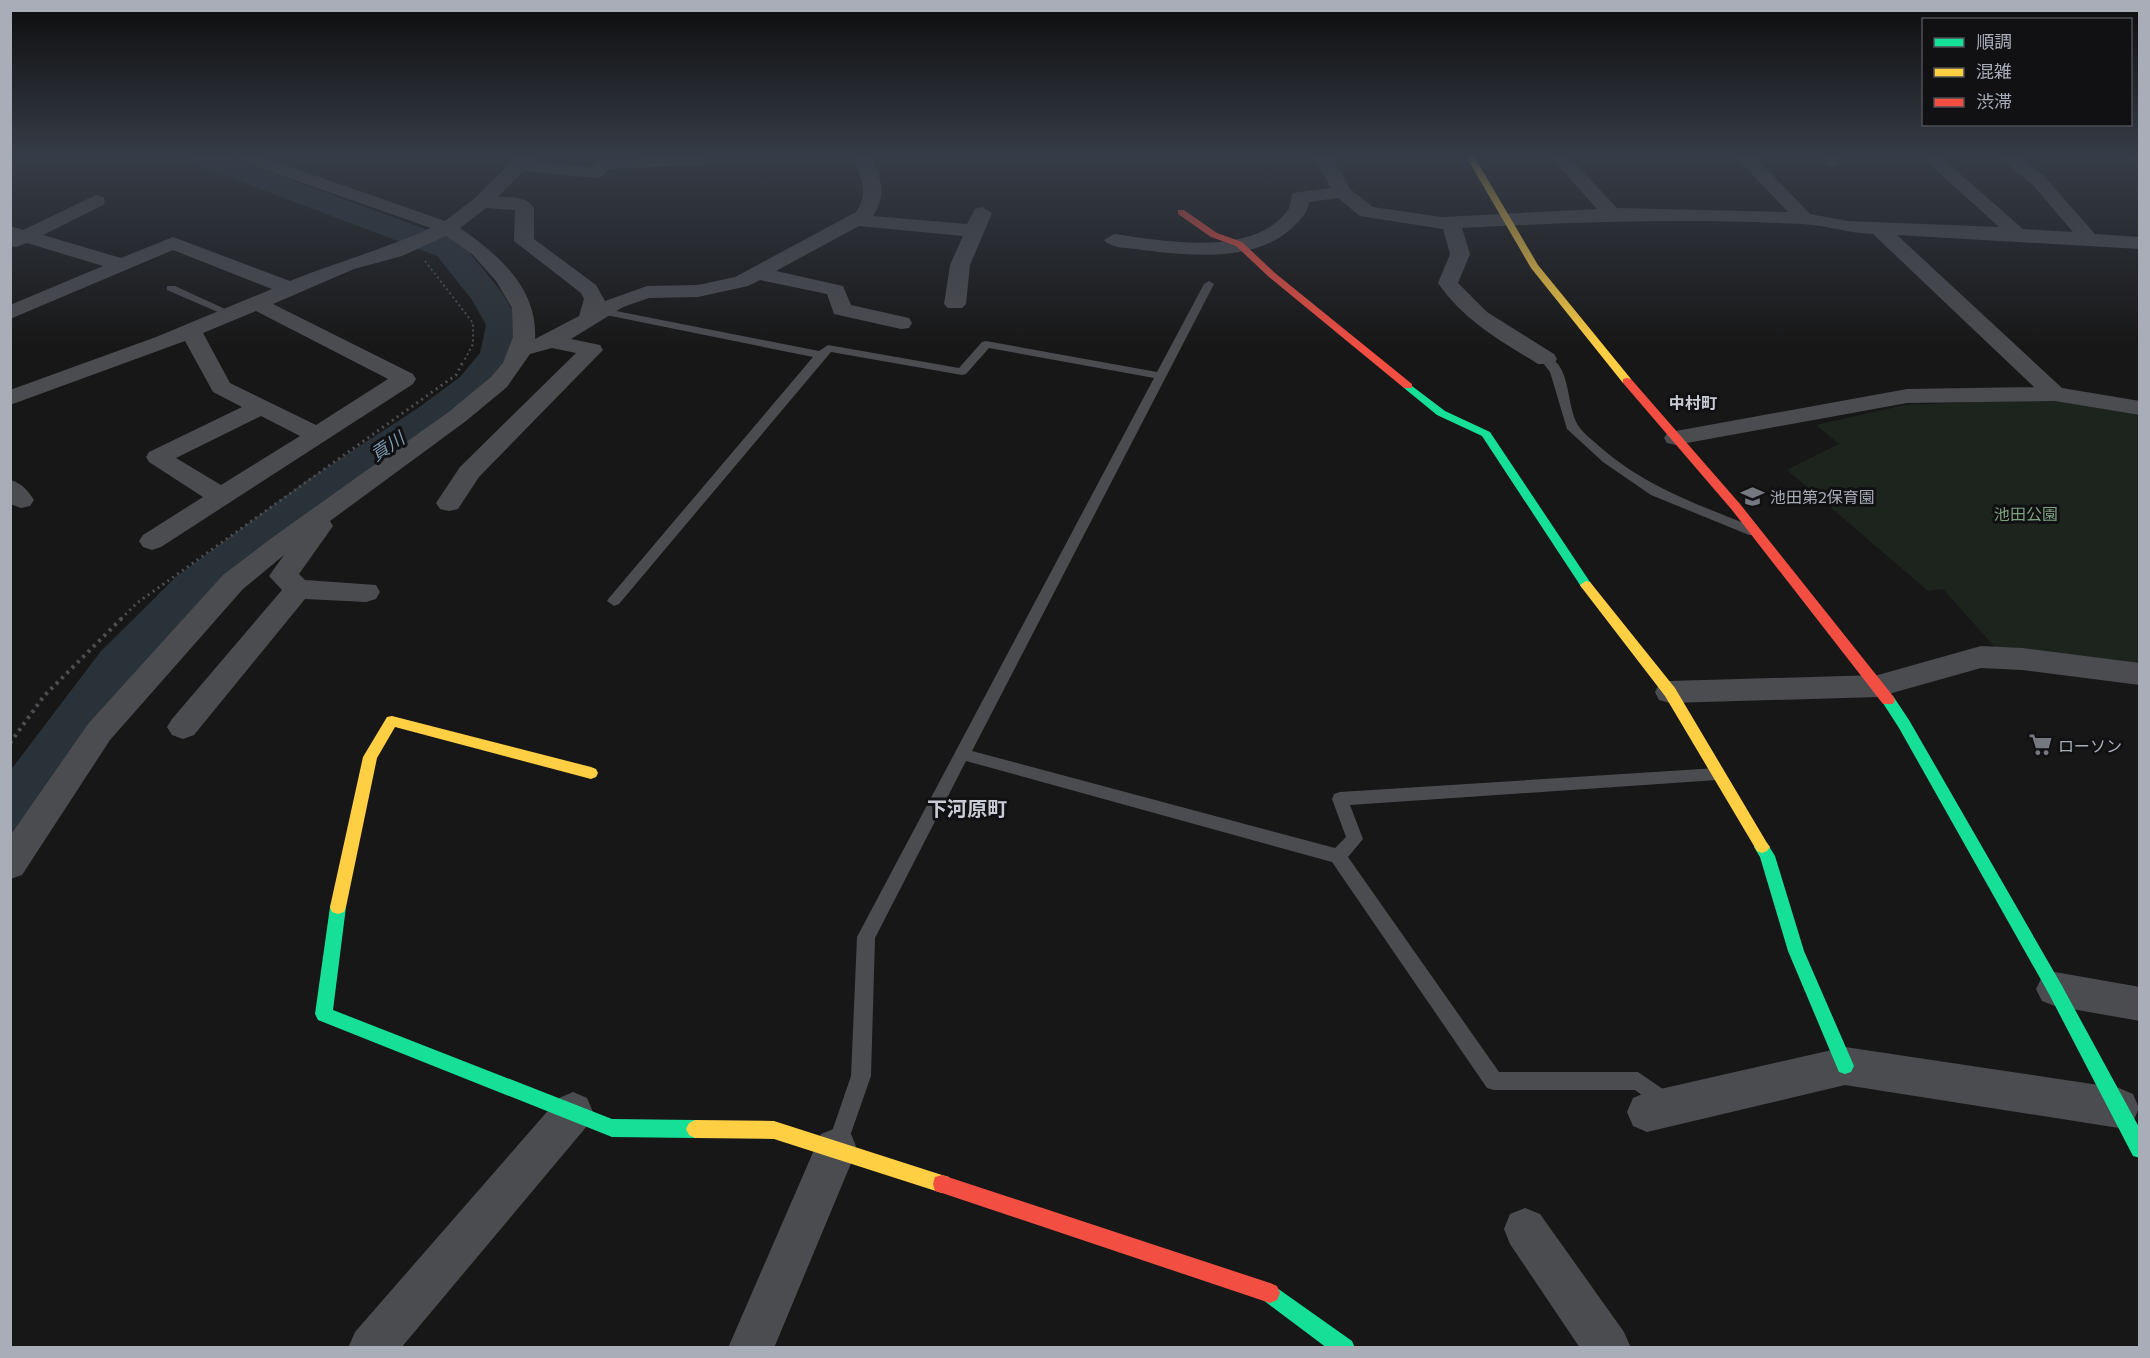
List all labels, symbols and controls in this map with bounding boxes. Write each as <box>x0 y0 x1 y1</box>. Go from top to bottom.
legend <box>1922 18 2132 126</box>
text: 順調 <box>1976 30 2012 52</box>
text: 混雑 <box>1976 60 2012 82</box>
text: 渋滞 <box>1976 90 2012 112</box>
district label: 中村町 <box>1669 393 1717 412</box>
water label: 貢川 <box>366 426 410 465</box>
school or university icon: 池田第2保育園 <box>1739 483 1765 509</box>
place label: 池田第2保育園 <box>1770 487 1875 506</box>
park label: 池田公園 <box>1994 504 2058 523</box>
supermarket icon: ローソン <box>2027 732 2053 758</box>
place label: ローソン <box>2058 736 2122 755</box>
district label: 下河原町 <box>927 796 1007 820</box>

